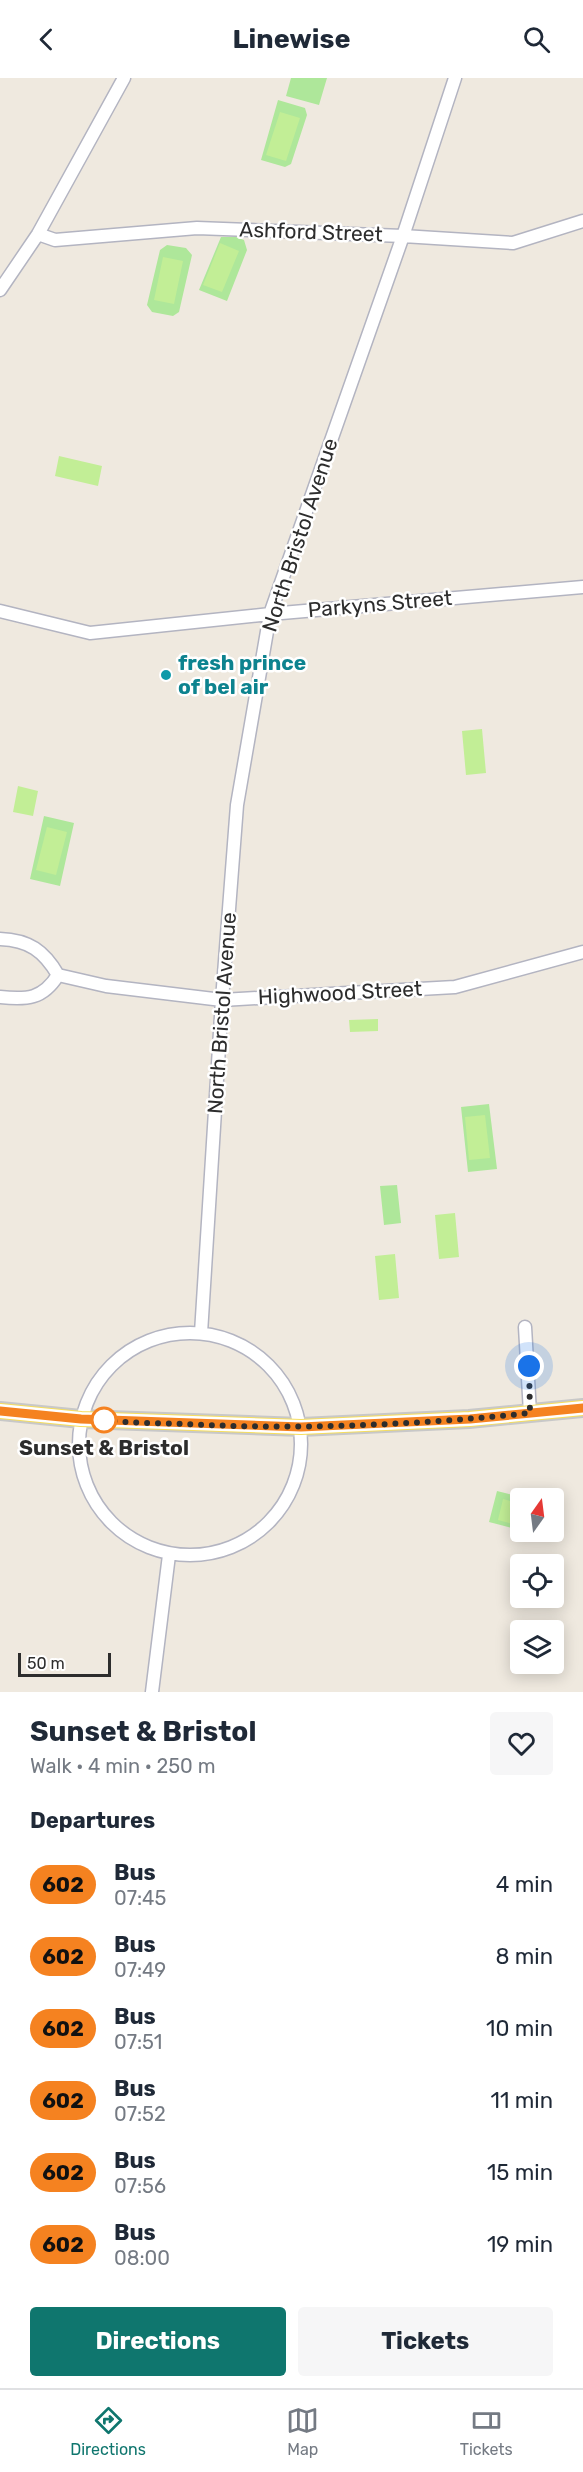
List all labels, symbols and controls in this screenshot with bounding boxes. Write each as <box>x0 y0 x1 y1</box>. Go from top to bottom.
icon: back <box>30 23 63 56</box>
text: Linewise <box>232 23 351 55</box>
icon: search <box>520 23 553 56</box>
street label: Ashford Street <box>239 217 383 246</box>
street label: North Bristol Avenue <box>256 435 343 635</box>
street label: Parkyns Street <box>307 585 453 622</box>
place label: fresh prince of bel air <box>178 650 306 699</box>
marker: fresh prince of bel air <box>159 668 173 682</box>
street label: North Bristol Avenue <box>202 911 241 1115</box>
street label: Highwood Street <box>257 976 423 1009</box>
your location <box>514 1351 544 1381</box>
marker: Sunset & Bristol <box>91 1407 117 1433</box>
place label: Sunset & Bristol <box>19 1435 189 1460</box>
north arrow <box>510 1488 564 1542</box>
map controls <box>510 1488 564 1674</box>
button: locate <box>510 1554 564 1608</box>
button: layers <box>510 1620 564 1674</box>
scale bar <box>18 1650 111 1678</box>
text: 50 m <box>27 1654 65 1673</box>
button: heart <box>490 1712 553 1775</box>
text: Sunset & Bristol <box>30 1715 256 1748</box>
text: Walk · 4 min · 250 m <box>30 1754 215 1778</box>
text: Departures <box>30 1807 155 1834</box>
text: Bus <box>114 1859 156 1886</box>
text: 4 min <box>496 1871 553 1898</box>
text: 602 <box>42 1872 84 1897</box>
text: 07:45 <box>114 1886 166 1910</box>
text: Bus <box>114 1931 156 1958</box>
text: 8 min <box>495 1943 553 1970</box>
text: 602 <box>42 1944 84 1969</box>
text: 07:49 <box>114 1958 166 1982</box>
text: Bus <box>114 2003 156 2030</box>
text: 10 min <box>486 2015 553 2042</box>
text: 602 <box>42 2016 84 2041</box>
text: 07:51 <box>114 2030 162 2054</box>
text: Bus <box>114 2075 156 2102</box>
text: 11 min <box>491 2087 553 2114</box>
text: 602 <box>42 2088 84 2113</box>
text: 07:52 <box>114 2102 166 2126</box>
text: Bus <box>114 2147 156 2174</box>
text: 15 min <box>487 2159 553 2186</box>
text: 602 <box>42 2160 84 2185</box>
text: 07:56 <box>114 2174 166 2198</box>
text: Bus <box>114 2219 156 2246</box>
text: 19 min <box>487 2231 553 2258</box>
text: 602 <box>42 2232 84 2257</box>
text: 08:00 <box>114 2246 170 2270</box>
button: Directions <box>30 2307 286 2376</box>
button: Tickets <box>298 2307 553 2376</box>
tab: Directions <box>70 2404 146 2459</box>
tab: Map <box>286 2404 319 2459</box>
tab: Tickets <box>460 2404 513 2459</box>

